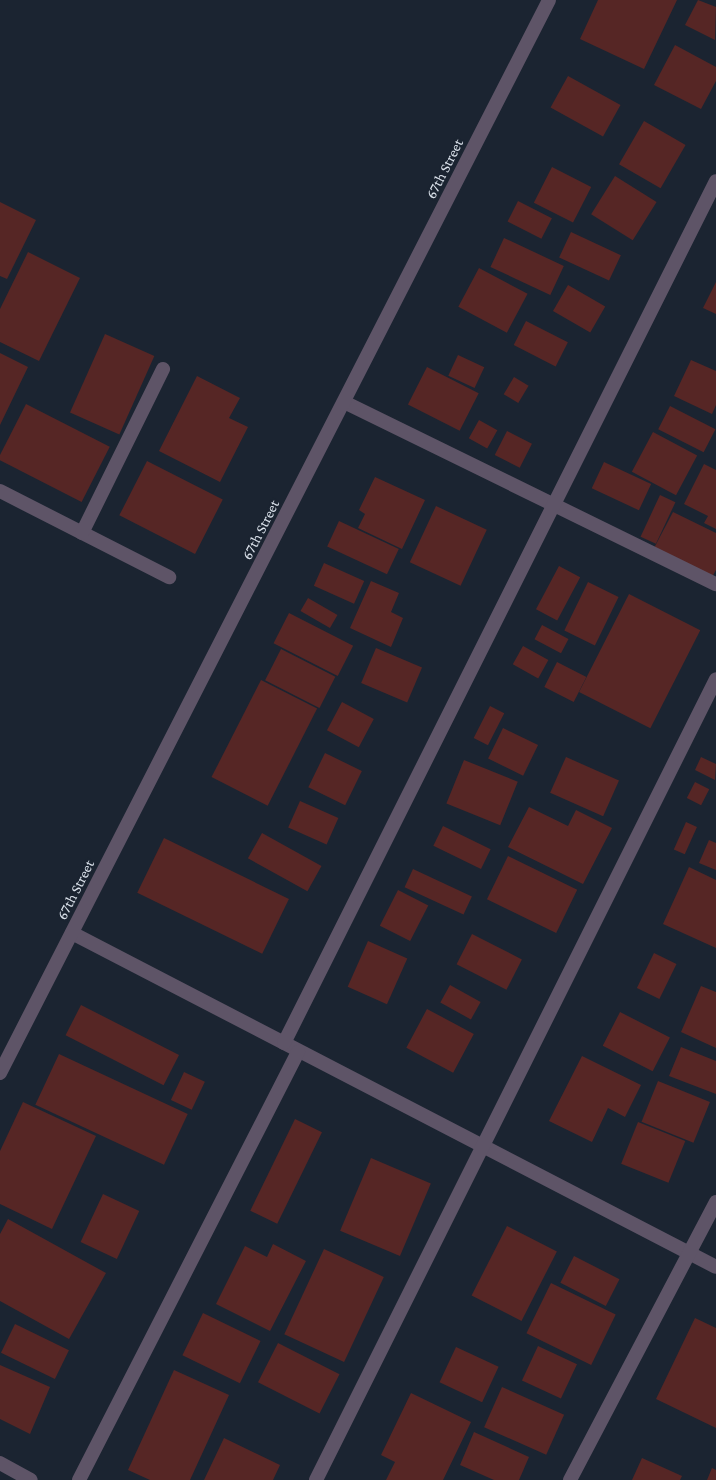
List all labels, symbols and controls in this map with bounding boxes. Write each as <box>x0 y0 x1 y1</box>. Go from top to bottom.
street label: 67th Street <box>422 136 468 202</box>
street label: 67th Street <box>238 497 284 563</box>
street label: 67th Street <box>53 857 99 923</box>

